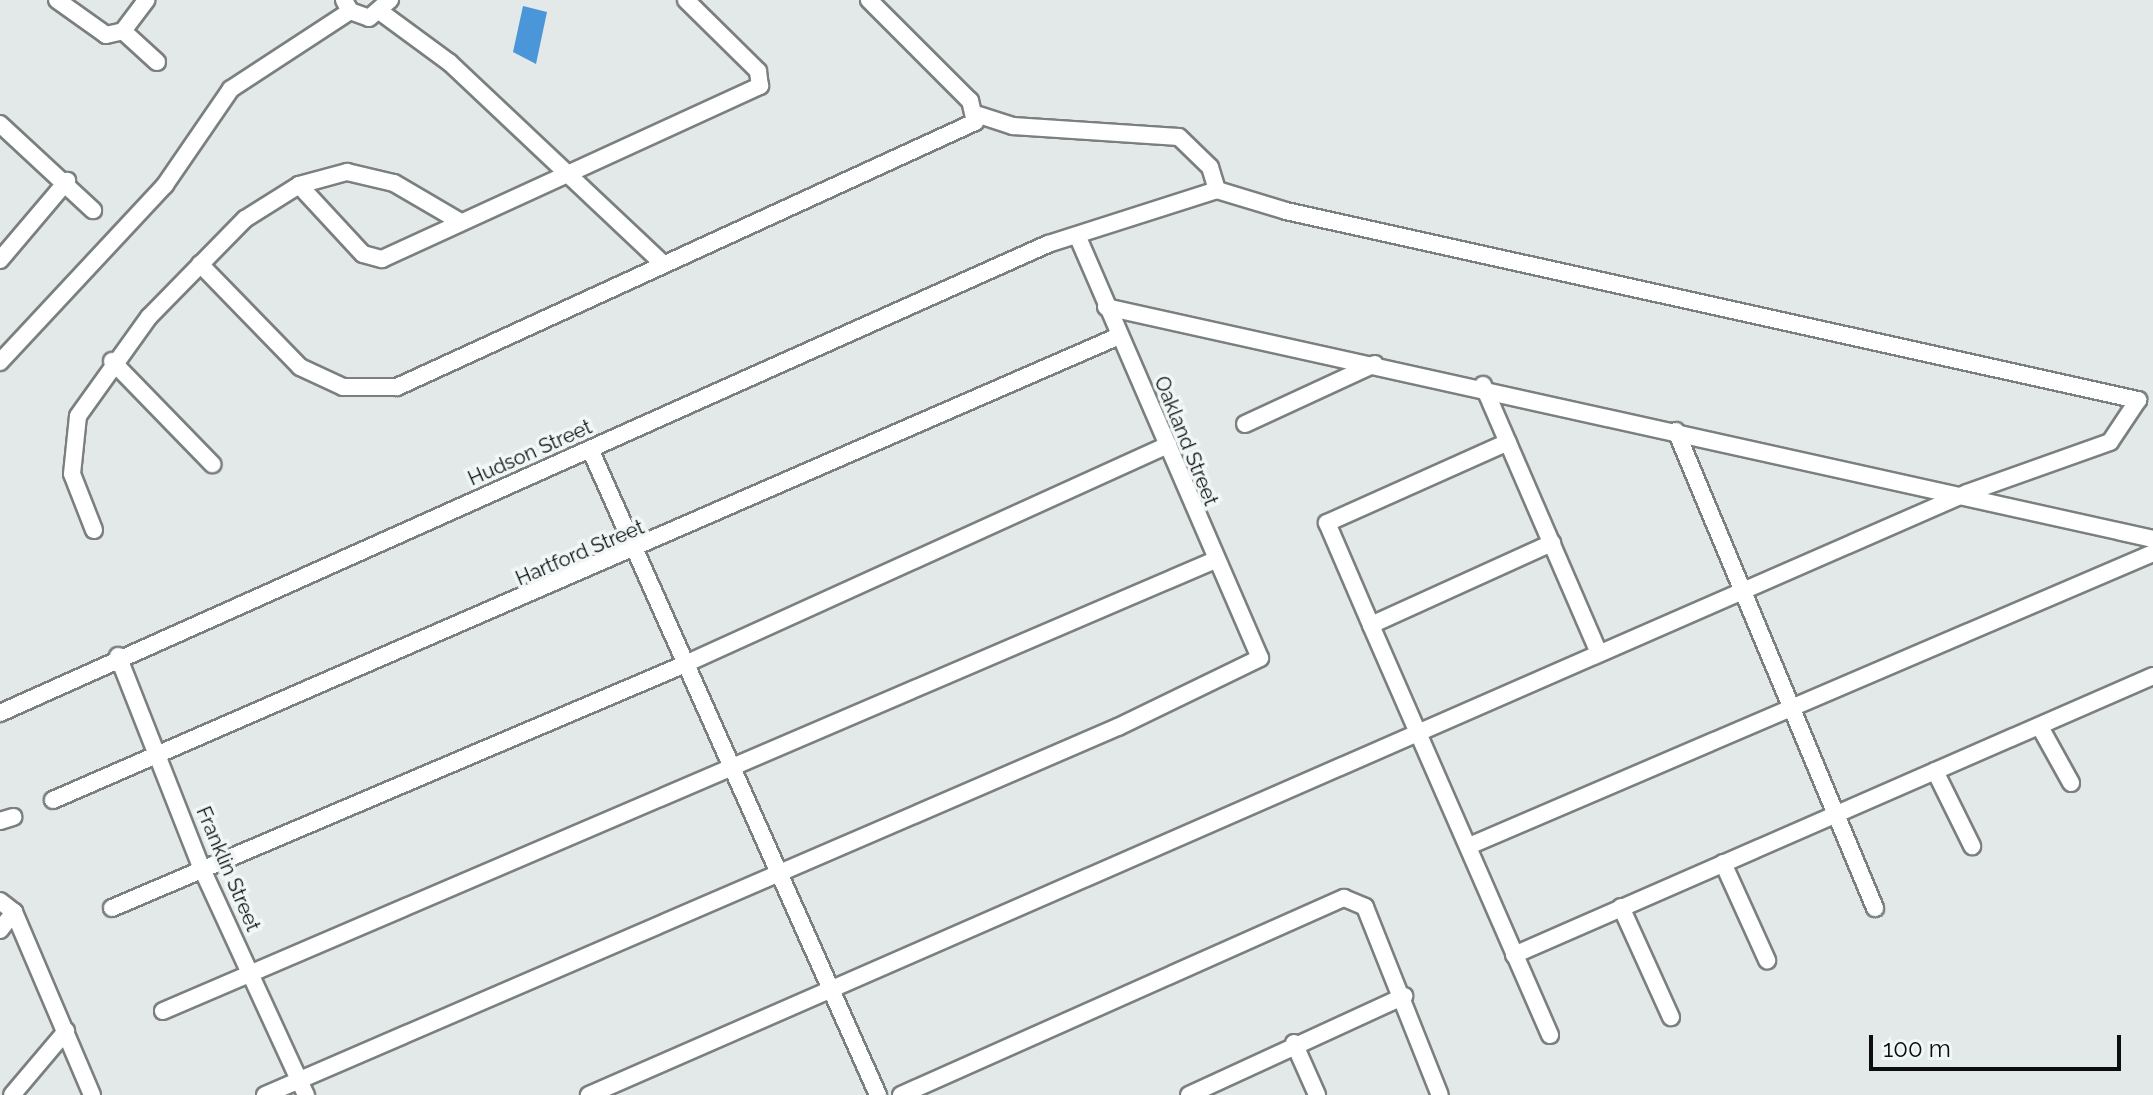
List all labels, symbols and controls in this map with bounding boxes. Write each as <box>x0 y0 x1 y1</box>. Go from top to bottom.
street label: Oakland Street <box>1149 373 1223 509</box>
street label: Hudson Street <box>464 415 596 491</box>
street label: Hartford Street <box>512 515 648 591</box>
street label: Franklin Street <box>191 803 265 935</box>
scale bar <box>1873 1019 2125 1069</box>
text: 100 m <box>1883 1034 1951 1063</box>

